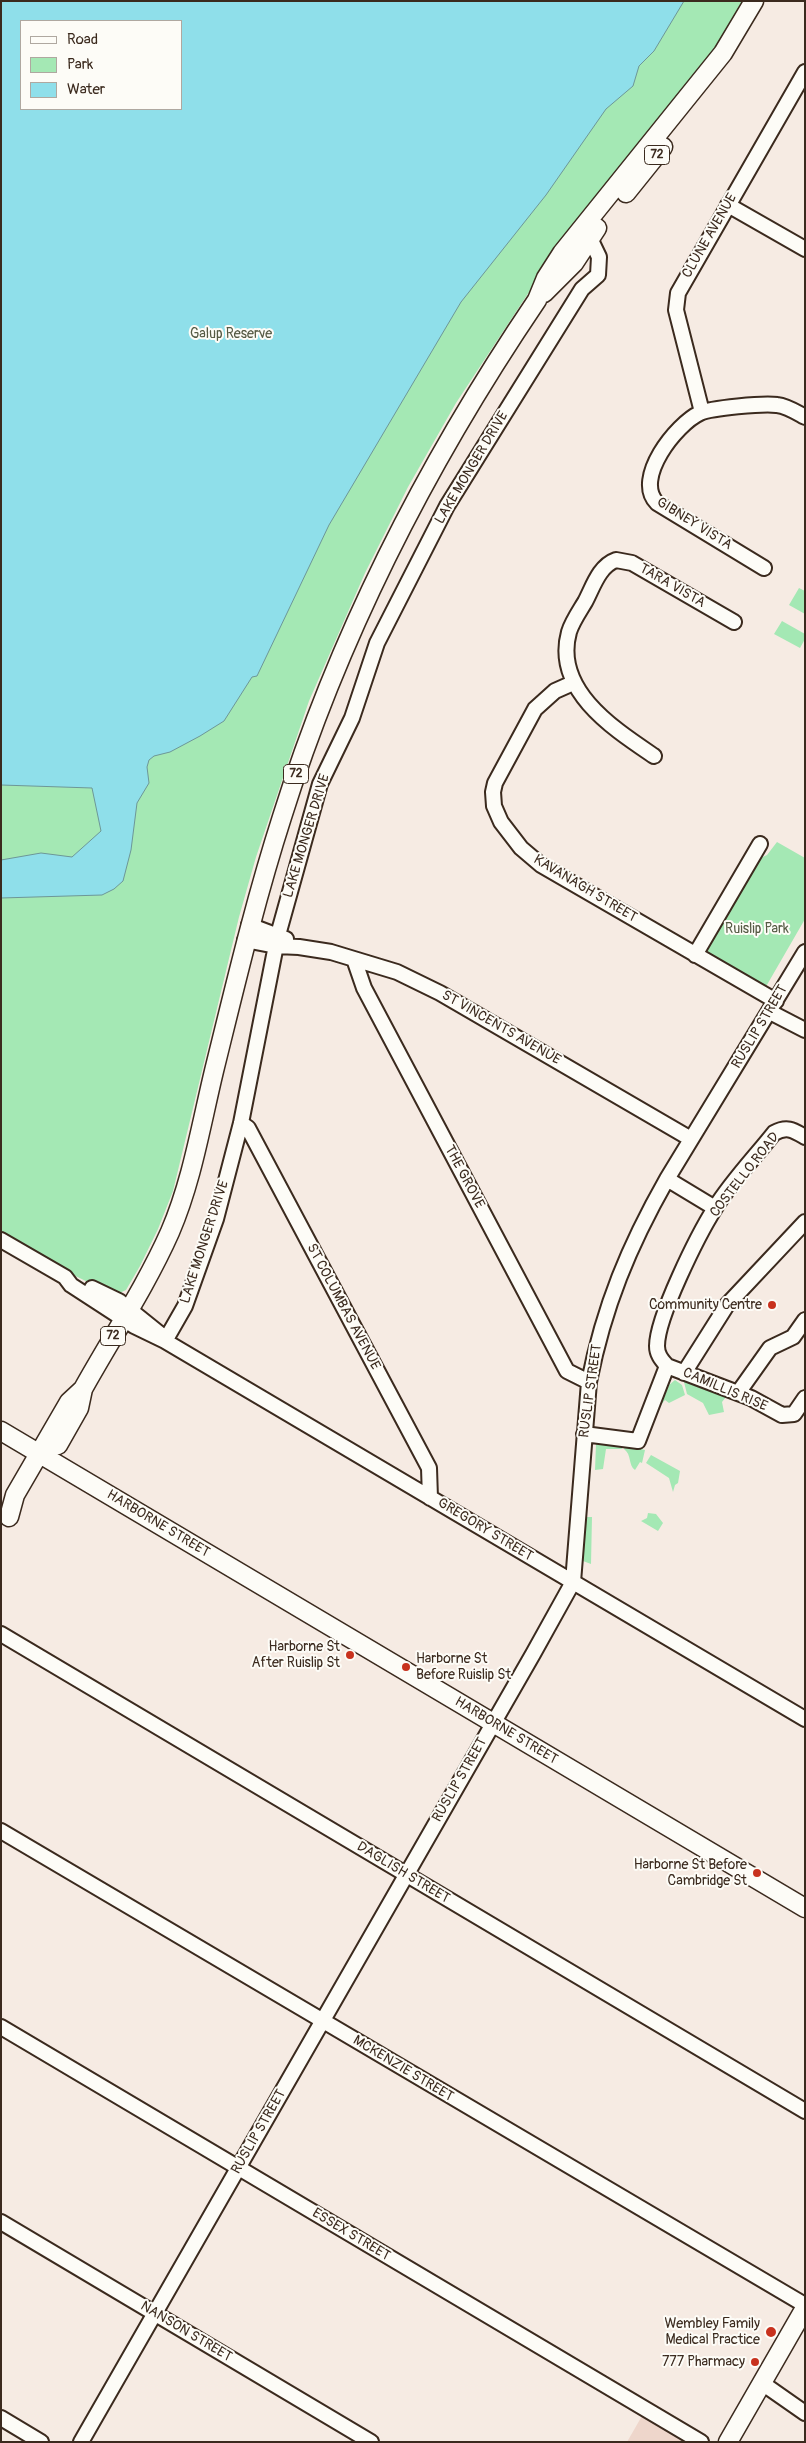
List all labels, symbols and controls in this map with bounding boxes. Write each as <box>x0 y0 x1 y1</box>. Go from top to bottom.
legend <box>20 20 182 110</box>
text: Road <box>67 30 98 49</box>
text: Park <box>67 55 93 74</box>
text: Water <box>67 80 105 99</box>
road number: 72 <box>644 146 670 164</box>
street label: CLUNE AVENUE <box>679 191 741 281</box>
park label: Galup Reserve <box>190 326 272 342</box>
street label: LAKE MONGER DRIVE <box>432 409 512 527</box>
street label: GIBNEY VISTA <box>653 494 735 554</box>
street label: TARA VISTA <box>636 560 708 612</box>
road number: 72 <box>284 764 308 784</box>
street label: LAKE MONGER DRIVE <box>280 772 334 900</box>
street label: KAVANAGH STREET <box>530 851 640 927</box>
park label: Ruislip Park <box>725 921 789 937</box>
street label: RUSLIP STREET <box>728 982 792 1072</box>
street label: ST VINCENTS AVENUE <box>439 987 563 1069</box>
street label: COSTELLO ROAD <box>707 1129 783 1221</box>
street label: THE GROVE <box>440 1143 488 1211</box>
street label: LAKE MONGER DRIVE <box>177 1178 233 1306</box>
street label: ST COLUMBAS AVENUE <box>303 1241 383 1373</box>
place label: Community Centre <box>649 1297 762 1313</box>
marker: Community Centre <box>766 1299 778 1311</box>
road number: 72 <box>100 1326 126 1345</box>
street label: RUSLIP STREET <box>576 1343 606 1439</box>
street label: CAMILLIS RISE <box>680 1365 770 1415</box>
street label: HARBORNE STREET <box>103 1487 213 1561</box>
street label: GREGORY STREET <box>434 1495 536 1565</box>
place label: Harborne St After Ruislip St <box>251 1639 340 1671</box>
marker: Harborne St After Ruislip St <box>344 1649 356 1661</box>
place label: Harborne St Before Ruislip St <box>416 1651 511 1684</box>
marker: Harborne St Before Ruislip St <box>400 1661 412 1673</box>
street label: HARBORNE STREET <box>451 1694 561 1768</box>
street label: RUSLIP STREET <box>429 1735 491 1825</box>
street label: DAGLISH STREET <box>353 1839 453 1907</box>
place label: Harborne St Before Cambridge St <box>634 1857 747 1890</box>
marker: Harborne St Before Cambridge St <box>751 1867 763 1879</box>
street label: MCKENZIE STREET <box>350 2032 456 2106</box>
street label: RUSLIP STREET <box>228 2087 290 2177</box>
street label: ESSEX STREET <box>309 2205 393 2265</box>
street label: NANSON STREET <box>137 2298 235 2366</box>
place label: Wembley Family Medical Practice <box>664 2316 760 2348</box>
marker: Wembley Family Medical Practice <box>764 2325 778 2339</box>
place label: 777 Pharmacy <box>662 2354 745 2370</box>
marker: 777 Pharmacy <box>749 2356 761 2368</box>

